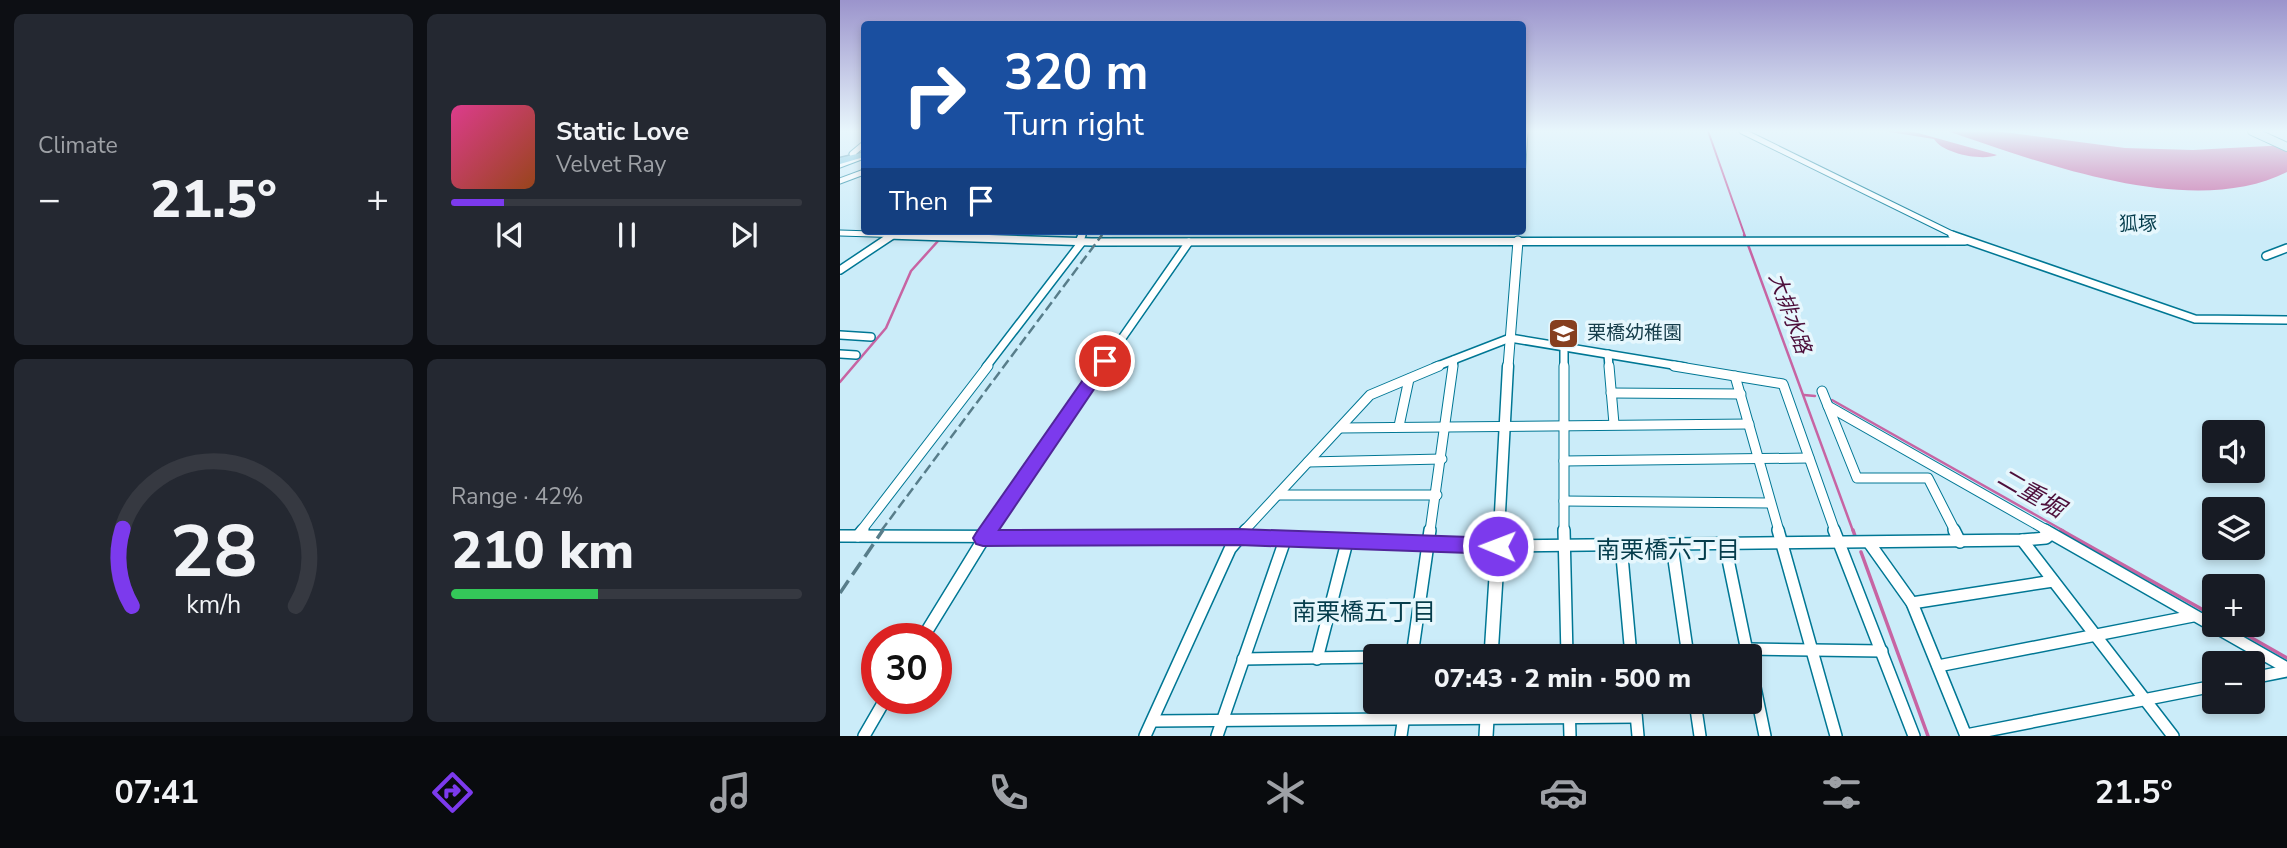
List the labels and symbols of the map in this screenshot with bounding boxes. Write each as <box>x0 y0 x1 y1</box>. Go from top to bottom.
district label: 狐塚 <box>2119 211 2157 237</box>
water label: 大排水路 <box>1762 269 1818 359</box>
school or university icon: 栗橋幼稚園 <box>1547 316 1581 350</box>
place label: 栗橋幼稚園 <box>1587 320 1682 346</box>
pin <box>1075 331 1135 391</box>
water label: 二重堀 <box>1992 461 2074 527</box>
position arrow <box>1461 509 1535 583</box>
district label: 南栗橋六丁目 <box>1596 534 1740 566</box>
district label: 南栗橋五丁目 <box>1292 596 1436 628</box>
speed limit sign: 30 <box>861 623 952 714</box>

